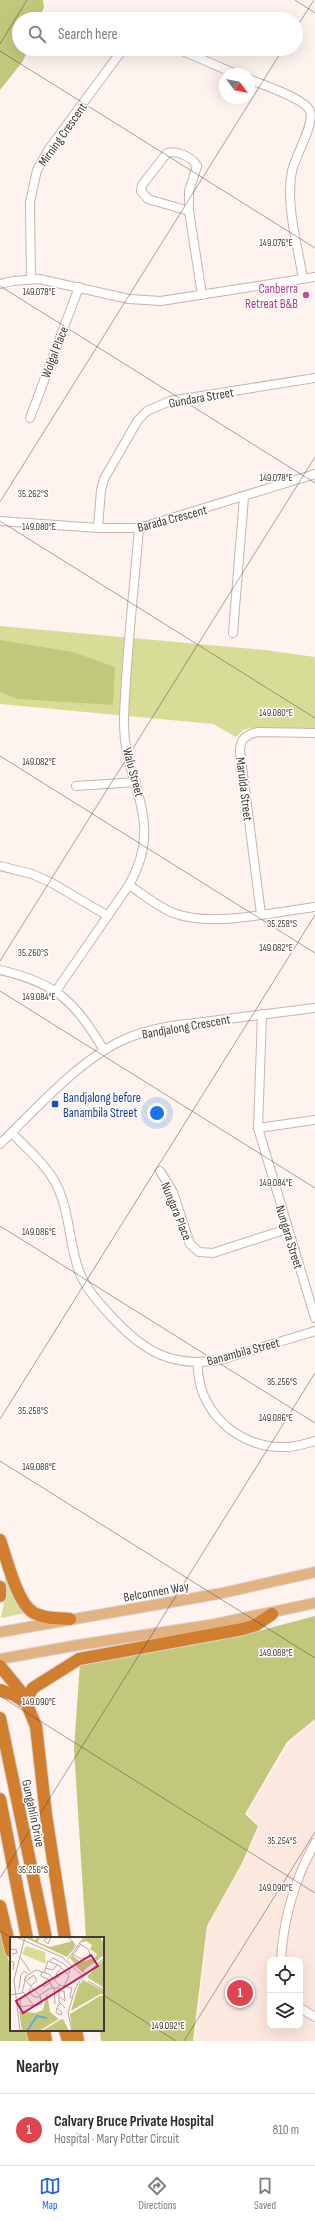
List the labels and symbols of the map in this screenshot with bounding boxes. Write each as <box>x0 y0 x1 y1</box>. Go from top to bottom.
north arrow <box>219 68 255 104</box>
street label: Mirning Crescent <box>35 100 91 170</box>
text: 149.076°E <box>259 237 293 249</box>
place label: Canberra Retreat B&B <box>245 281 298 312</box>
text: 149.078°E <box>22 286 56 298</box>
marker: Canberra Retreat B&B <box>301 290 311 300</box>
street label: Wolgal Place <box>38 324 72 380</box>
street label: Gundara Street <box>167 384 235 412</box>
text: 149.078°E <box>259 472 293 484</box>
text: 35.262°S <box>18 488 48 500</box>
street label: Barada Crescent <box>136 502 209 536</box>
text: 149.080°E <box>22 521 56 533</box>
text: 149.080°E <box>259 707 293 719</box>
street label: Walu Street <box>119 746 147 799</box>
text: 149.082°E <box>22 756 56 768</box>
street label: Marulda Street <box>232 756 256 822</box>
text: 35.258°S <box>267 918 297 930</box>
text: 149.082°E <box>259 942 293 954</box>
text: 35.260°S <box>18 947 48 959</box>
text: 149.084°E <box>22 991 56 1003</box>
street label: Bandjalong Crescent <box>141 1011 232 1043</box>
place label: Bandjalong before Banambila Street <box>63 1090 141 1121</box>
marker: Bandjalong before Banambila Street <box>50 1099 60 1109</box>
your location <box>147 1103 167 1123</box>
text: 149.084°E <box>259 1177 293 1189</box>
street label: Nungara Place <box>157 1180 195 1243</box>
street label: Nungara Street <box>272 1204 306 1271</box>
text: 149.086°E <box>22 1226 56 1238</box>
street label: Banambila Street <box>205 1335 281 1369</box>
text: 35.256°S <box>267 1376 297 1388</box>
text: 35.258°S <box>18 1405 48 1417</box>
text: 149.086°E <box>259 1412 293 1424</box>
text: 149.088°E <box>22 1461 56 1473</box>
street label: Belconnen Way <box>122 1578 190 1606</box>
text: 149.088°E <box>259 1647 293 1659</box>
text: 149.090°E <box>22 1696 56 1708</box>
street label: Gungahlin Drive <box>18 1778 48 1848</box>
text: 35.254°S <box>267 1835 297 1847</box>
text: 35.256°S <box>18 1864 48 1876</box>
text: 149.090°E <box>259 1882 293 1894</box>
inset map <box>10 1937 104 2031</box>
pin: 1 <box>227 1978 253 2008</box>
text: 149.092°E <box>151 2020 185 2032</box>

